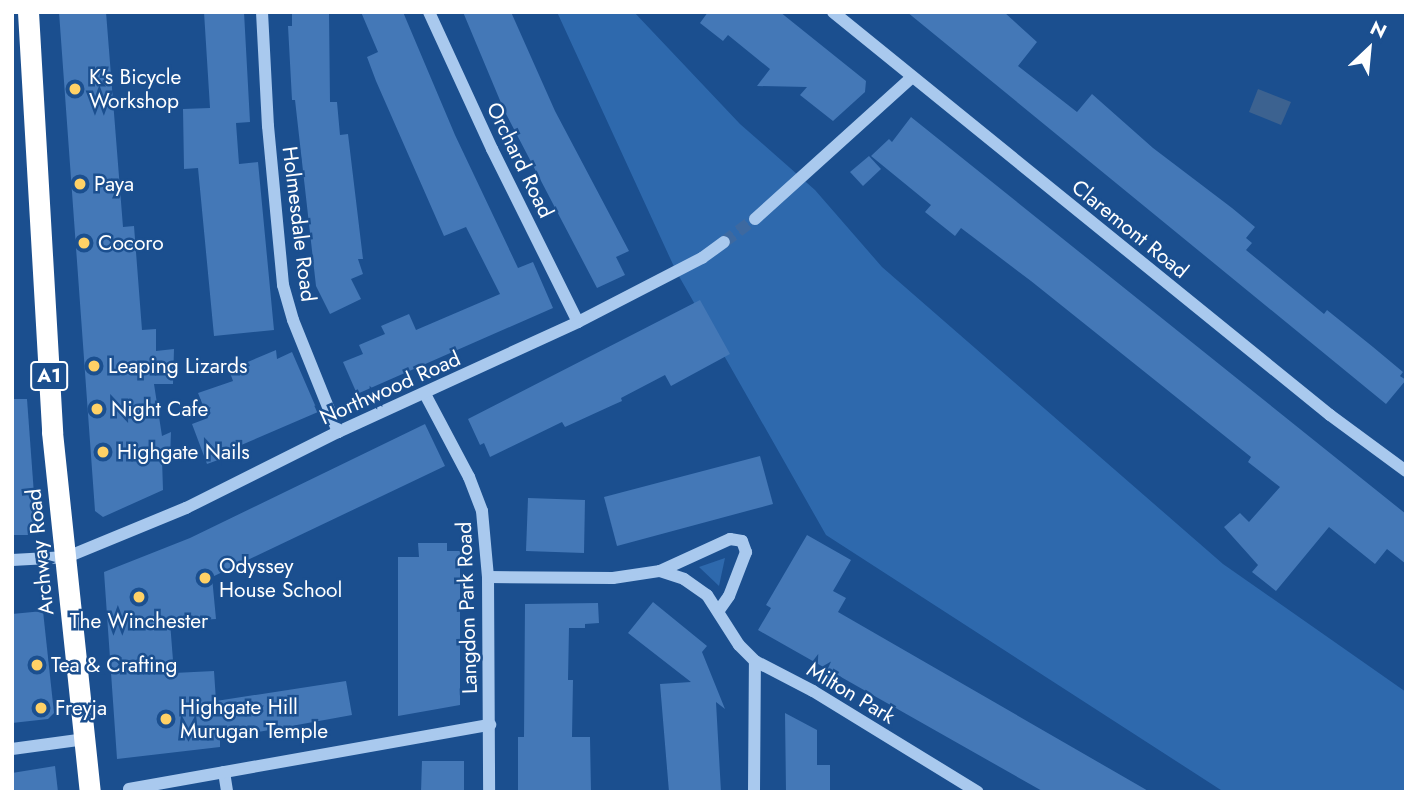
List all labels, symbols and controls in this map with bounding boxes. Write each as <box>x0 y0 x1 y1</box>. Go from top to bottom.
north arrow <box>1334 14 1404 84</box>
text: N <box>1366 14 1391 45</box>
place label: K's Bicycle Workshop <box>89 64 181 114</box>
marker: K's Bicycle Workshop <box>67 81 83 97</box>
street label: Orchard Road <box>481 98 559 222</box>
street label: Holmesdale Road <box>277 145 321 303</box>
place label: Paya <box>94 171 134 197</box>
street label: Claremont Road <box>1067 174 1193 284</box>
marker: Paya <box>72 176 88 192</box>
place label: Cocoro <box>98 230 164 256</box>
marker: Cocoro <box>76 235 92 251</box>
street label: Northwood Road <box>316 346 464 430</box>
place label: Leaping Lizards <box>108 353 247 379</box>
marker: Leaping Lizards <box>86 358 102 374</box>
road number: A1 <box>30 360 68 392</box>
place label: Night Cafe <box>111 396 208 422</box>
marker: Night Cafe <box>89 401 105 417</box>
place label: Highgate Nails <box>117 439 250 465</box>
marker: Highgate Nails <box>95 444 111 460</box>
street label: Archway Road <box>21 488 59 616</box>
street label: Langdon Park Road <box>451 521 483 695</box>
place label: Odyssey House School <box>219 553 342 603</box>
marker: Odyssey House School <box>197 570 213 586</box>
marker: The Winchester <box>131 589 147 605</box>
place label: The Winchester <box>70 608 208 634</box>
place label: Tea & Crafting <box>51 652 178 678</box>
marker: Tea & Crafting <box>29 657 45 673</box>
street label: Milton Park <box>802 657 900 729</box>
place label: Highgate Hill Murugan Temple <box>180 694 328 744</box>
place label: Freyja <box>55 695 107 721</box>
marker: Freyja <box>33 700 49 716</box>
marker: Highgate Hill Murugan Temple <box>158 711 174 727</box>

